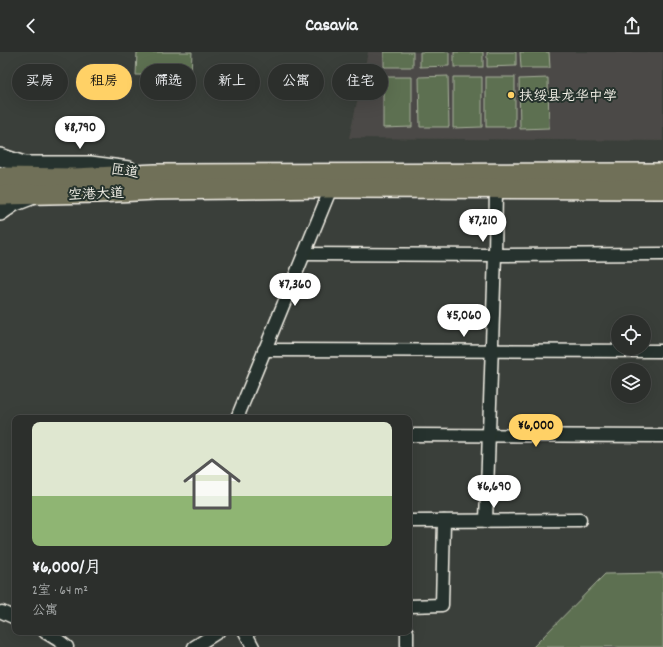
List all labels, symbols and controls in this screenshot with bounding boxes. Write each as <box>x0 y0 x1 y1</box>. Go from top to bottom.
text: Casavia <box>305 14 358 39</box>
icon: back <box>20 15 42 37</box>
icon: share <box>621 15 643 37</box>
chip: 买房 <box>12 64 68 100</box>
chip: 租房 <box>76 64 132 100</box>
chip: 筛选 <box>140 64 196 100</box>
chip: 新上 <box>204 64 260 100</box>
chip: 公寓 <box>268 64 324 100</box>
chip: 住宅 <box>332 64 388 100</box>
place label: 扶绥县龙华中学 <box>519 87 617 107</box>
marker: 扶绥县龙华中学 <box>506 90 516 100</box>
pin: ¥8,790 <box>47 116 113 150</box>
text: ¥8,790 <box>64 119 96 138</box>
street label: 匝道 <box>109 160 140 184</box>
street label: 空港大道 <box>68 184 124 206</box>
pin: ¥7,210 <box>450 209 516 243</box>
text: ¥7,210 <box>468 212 498 231</box>
pin: ¥7,360 <box>262 273 328 307</box>
text: ¥7,360 <box>279 276 311 295</box>
pin: ¥5,060 <box>431 304 497 338</box>
text: ¥5,060 <box>446 307 482 326</box>
map controls <box>611 315 651 403</box>
button: locate <box>611 315 651 355</box>
button: layers <box>611 363 651 403</box>
pin: ¥6,000 <box>503 414 569 448</box>
text: ¥6,000 <box>518 417 554 436</box>
icon: home <box>176 448 248 520</box>
pin: ¥6,690 <box>461 475 527 509</box>
text: ¥6,690 <box>477 478 511 497</box>
text: ¥6,000/月 <box>32 557 101 581</box>
text: 2室 · 64 m² <box>32 582 88 601</box>
text: 公寓 <box>32 602 58 621</box>

